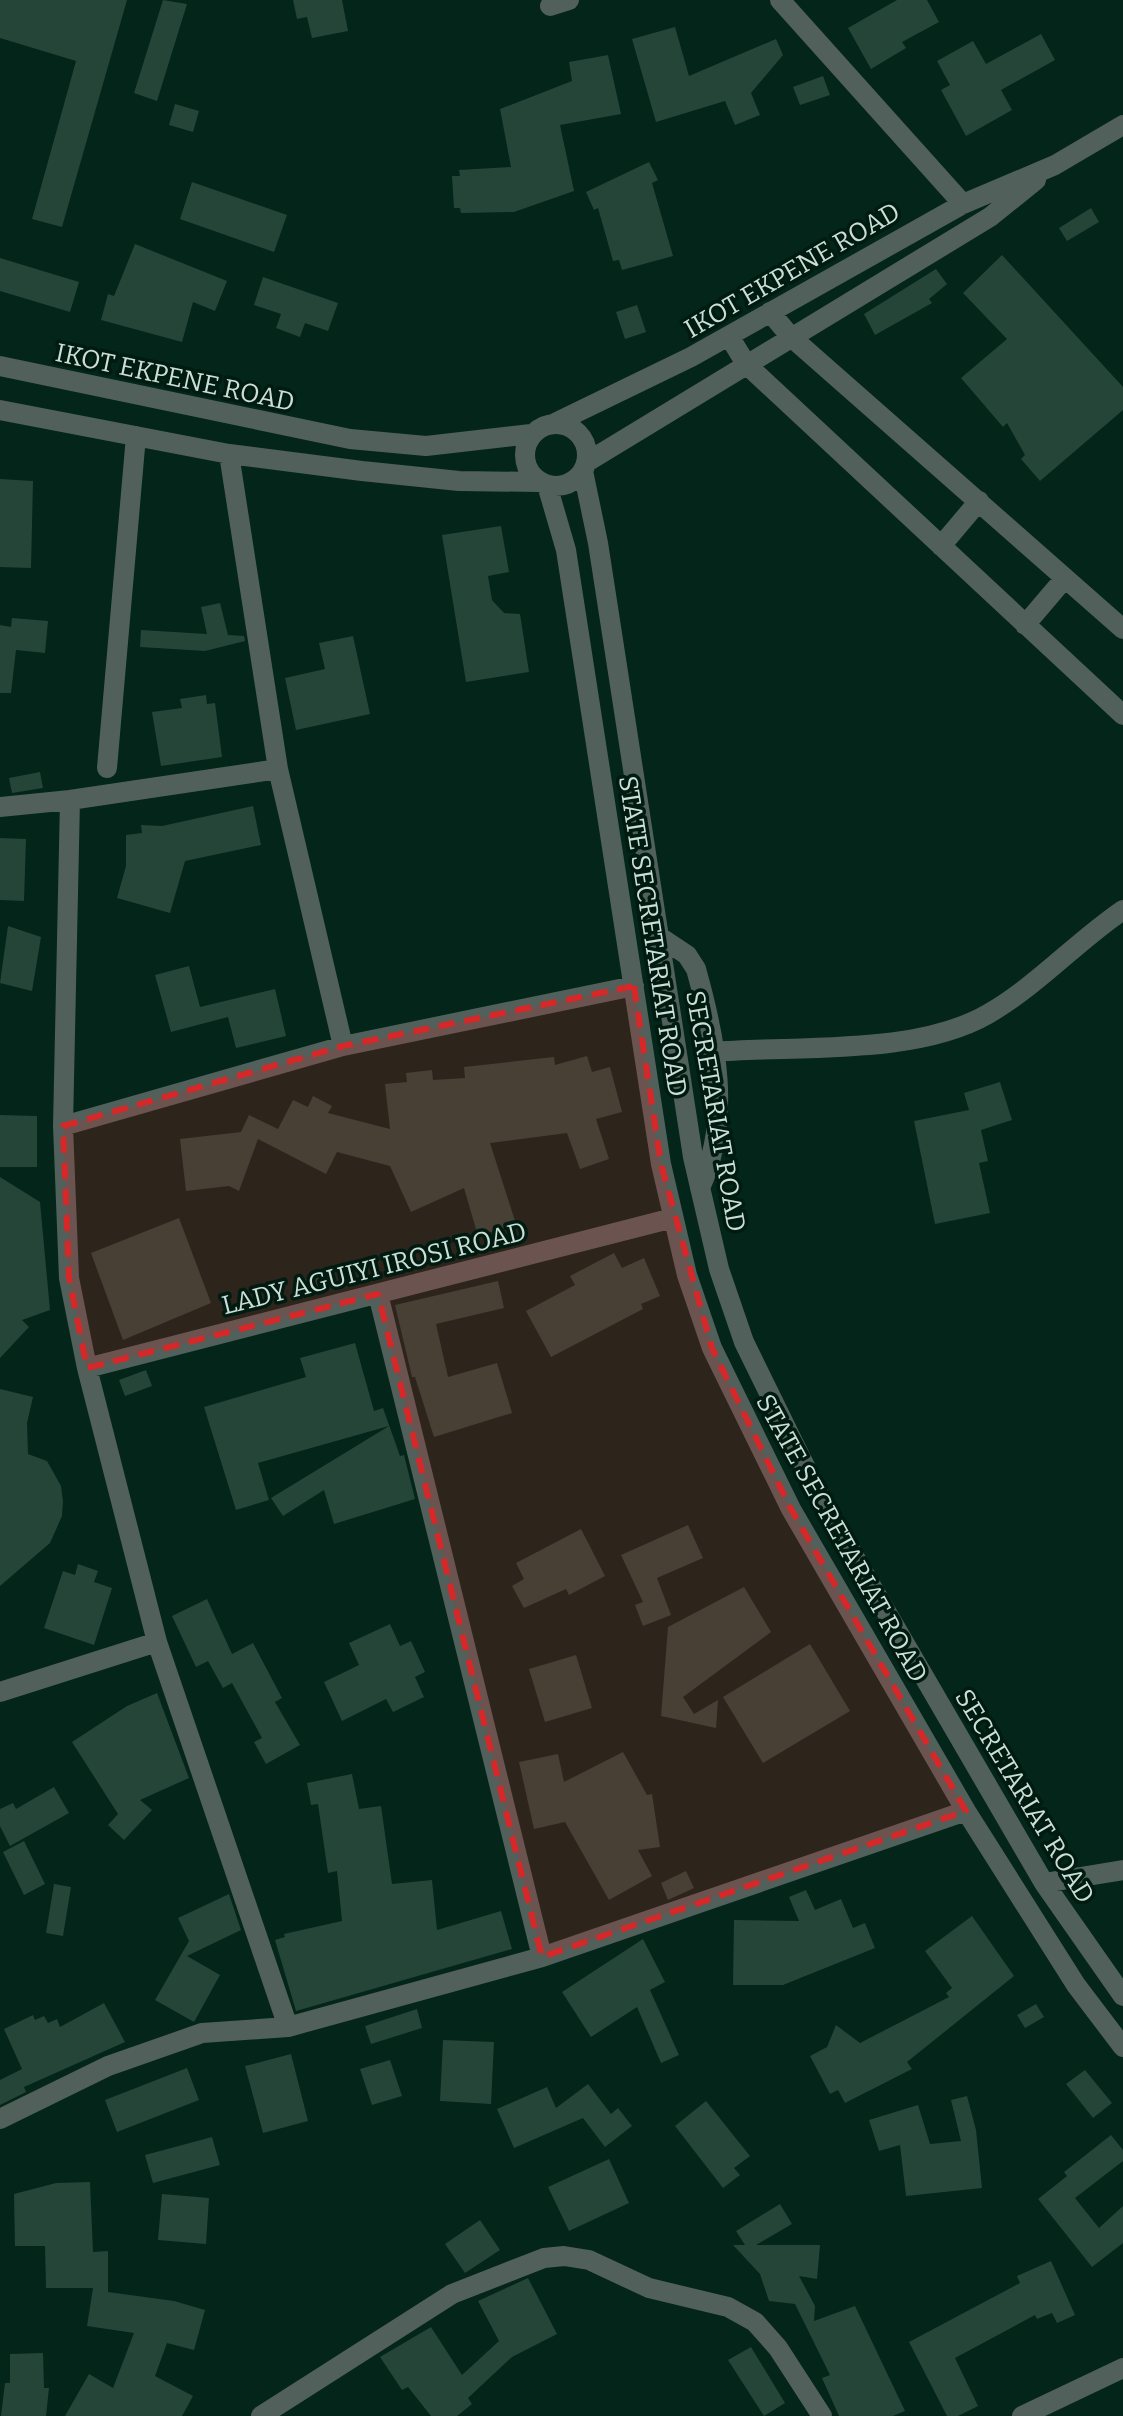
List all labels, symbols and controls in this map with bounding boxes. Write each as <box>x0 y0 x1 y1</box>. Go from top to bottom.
street label: IKOT EKPENE ROAD <box>679 196 905 345</box>
street label: IKOT EKPENE ROAD <box>53 337 297 418</box>
street label: STATE SECRETARIAT ROAD <box>612 773 693 1099</box>
street label: SECRETARIAT ROAD <box>679 988 752 1234</box>
street label: LADY AGUIYI IROSI ROAD <box>219 1216 530 1321</box>
street label: STATE SECRETARIAT ROAD <box>749 1389 934 1688</box>
street label: SECRETARIAT ROAD <box>948 1684 1101 1909</box>

